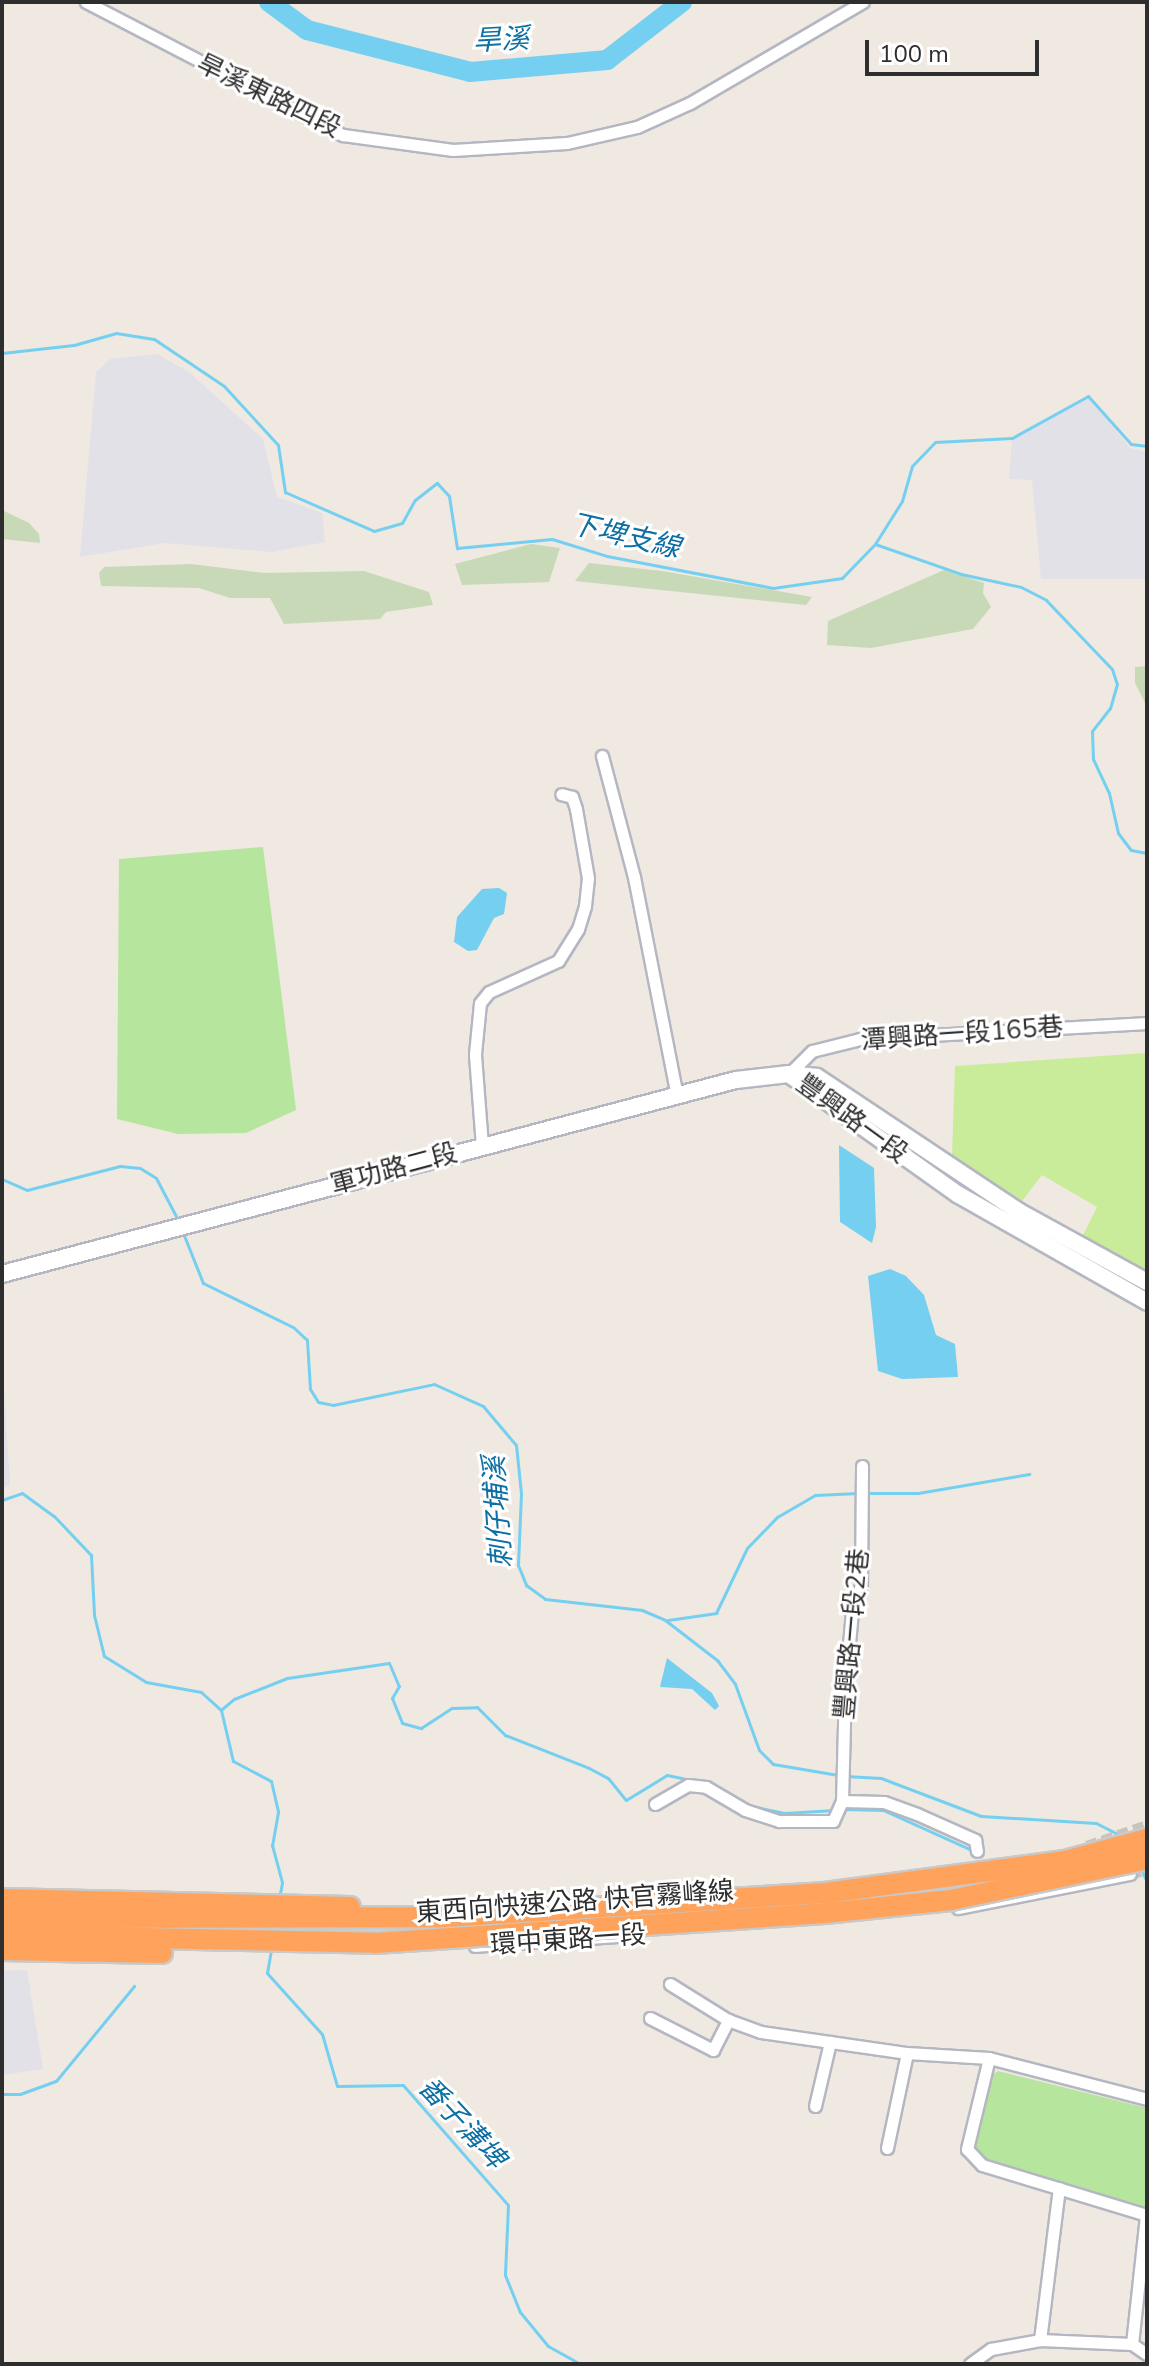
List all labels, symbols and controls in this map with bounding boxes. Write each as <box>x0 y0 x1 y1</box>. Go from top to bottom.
water label: 旱溪 <box>472 22 530 58</box>
scale bar <box>869 24 1043 74</box>
text: 100 m <box>879 38 949 70</box>
street label: 旱溪東路四段 <box>192 48 346 144</box>
water label: 下埤支線 <box>567 507 683 565</box>
street label: 潭興路一段165巷 <box>860 1011 1064 1057</box>
street label: 豐興路一段 <box>790 1068 914 1170</box>
street label: 軍功路二段 <box>327 1137 461 1201</box>
water label: 刺仔埔溪 <box>477 1455 519 1569</box>
street label: 豐興路一段2巷 <box>829 1547 875 1721</box>
street label: 東西向快速公路 快官霧峰線 <box>415 1875 735 1929</box>
street label: 環中東路一段 <box>489 1919 647 1961</box>
water label: 番子溝埤 <box>412 2071 512 2175</box>

